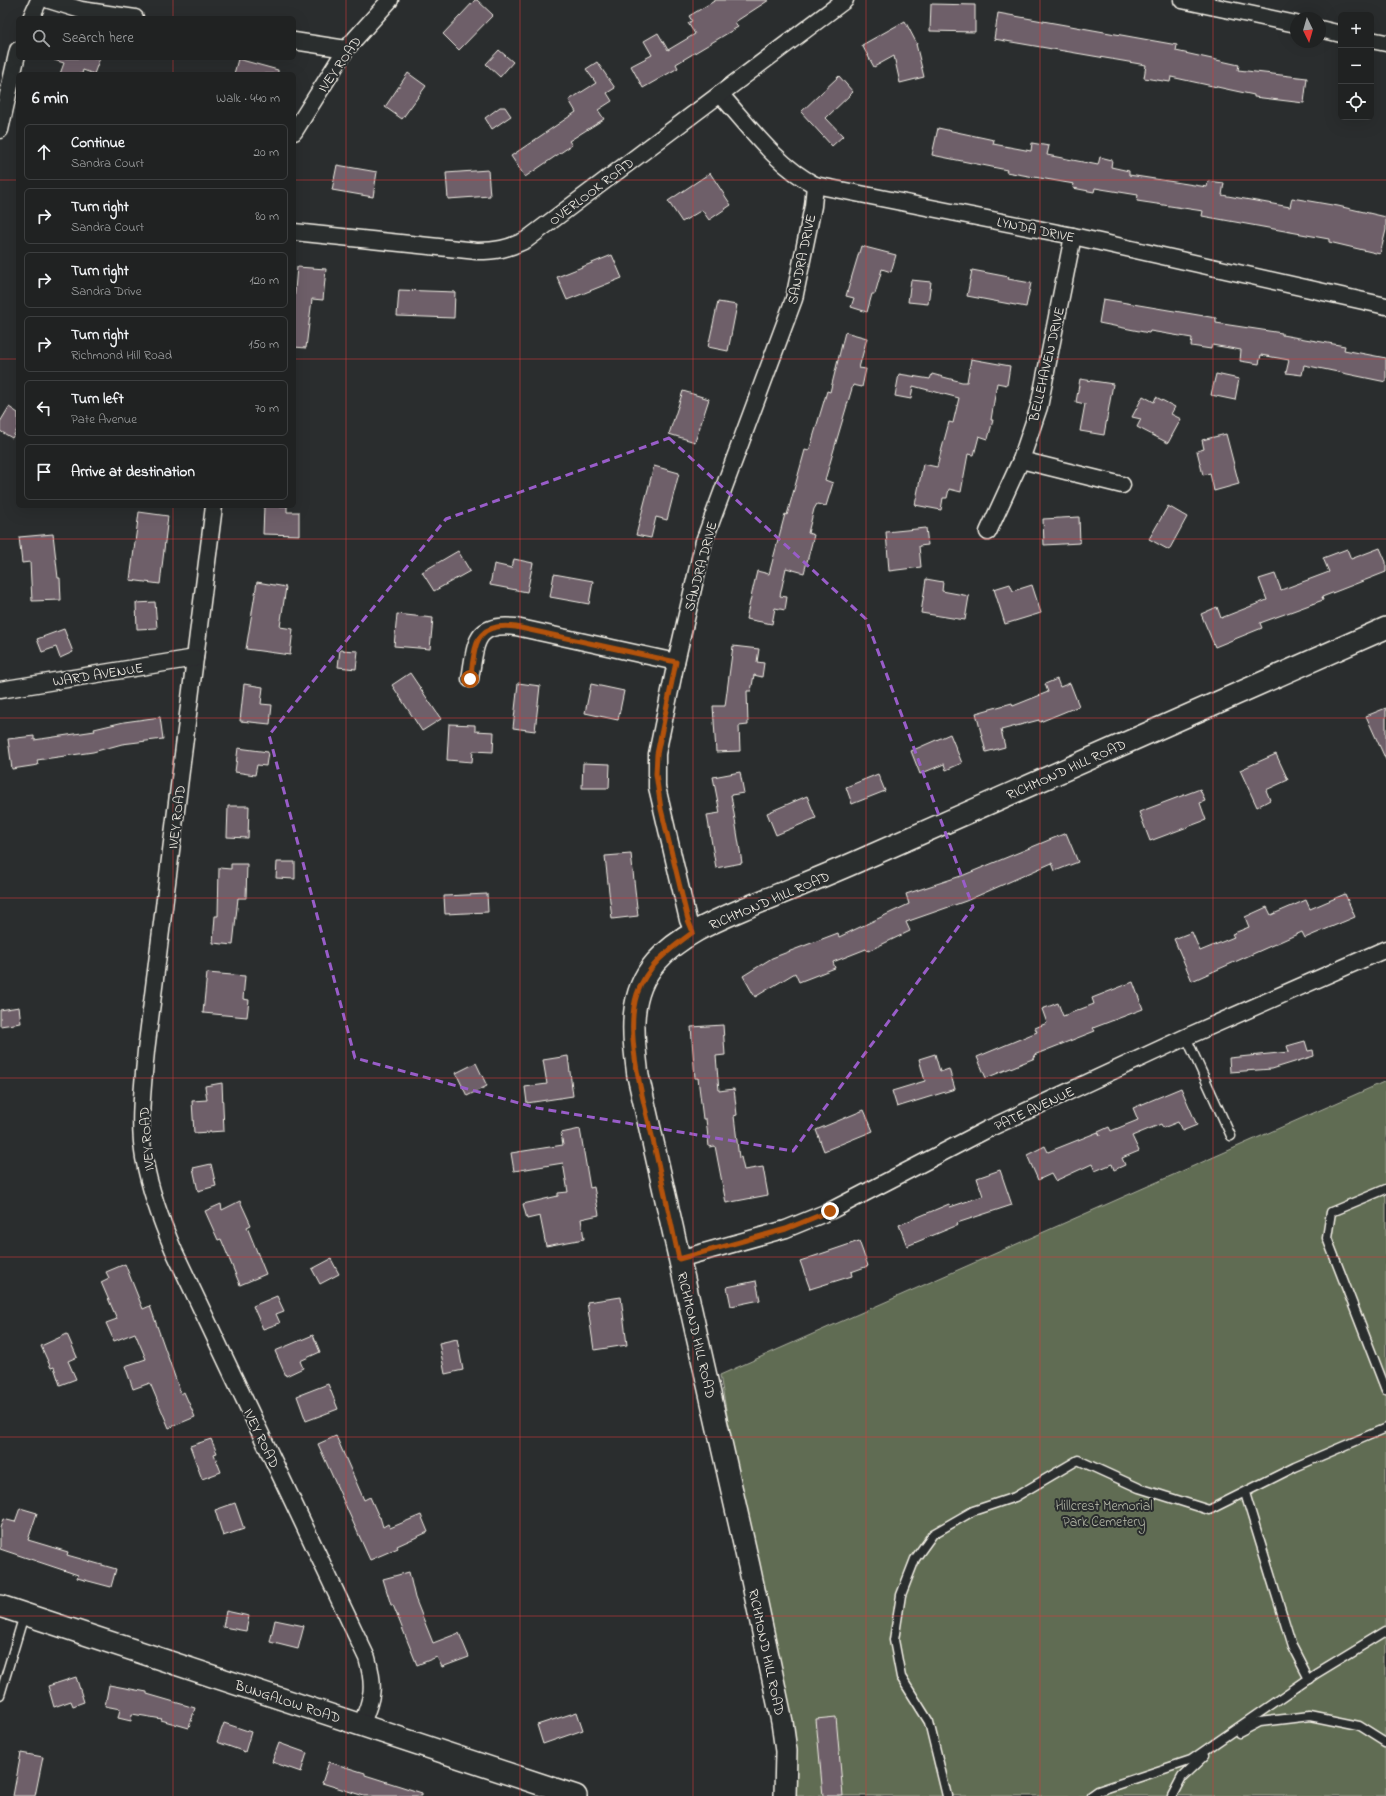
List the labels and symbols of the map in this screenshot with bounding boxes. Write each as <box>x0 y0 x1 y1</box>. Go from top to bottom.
north arrow <box>1290 12 1326 48</box>
street label: IVEY ROAD <box>313 33 367 97</box>
street label: OVERLOOK ROAD <box>545 153 639 231</box>
street label: SANDRA DRIVE <box>783 212 822 306</box>
street label: LYNDA DRIVE <box>995 212 1077 249</box>
street label: BELLEHAVEN DRIVE <box>1024 305 1071 425</box>
street label: SANDRA DRIVE <box>679 519 723 613</box>
street label: WARD AVENUE <box>51 658 145 693</box>
route start <box>461 670 479 688</box>
street label: RICHMOND HILL ROAD <box>1003 735 1130 806</box>
street label: IVEY ROAD <box>163 784 192 850</box>
street label: RICHMOND HILL ROAD <box>706 867 833 936</box>
street label: PATE AVENUE <box>991 1082 1078 1137</box>
street label: IVEY ROAD <box>134 1106 161 1172</box>
route end <box>821 1202 839 1220</box>
street label: RICHMOND HILL ROAD <box>671 1270 720 1401</box>
street label: IVEY ROAD <box>237 1405 284 1472</box>
park label: Hillcrest Memorial Park Cemetery <box>1055 1496 1153 1534</box>
street label: RICHMOND HILL ROAD <box>742 1587 789 1718</box>
street label: BUNGALOW ROAD <box>231 1675 343 1729</box>

